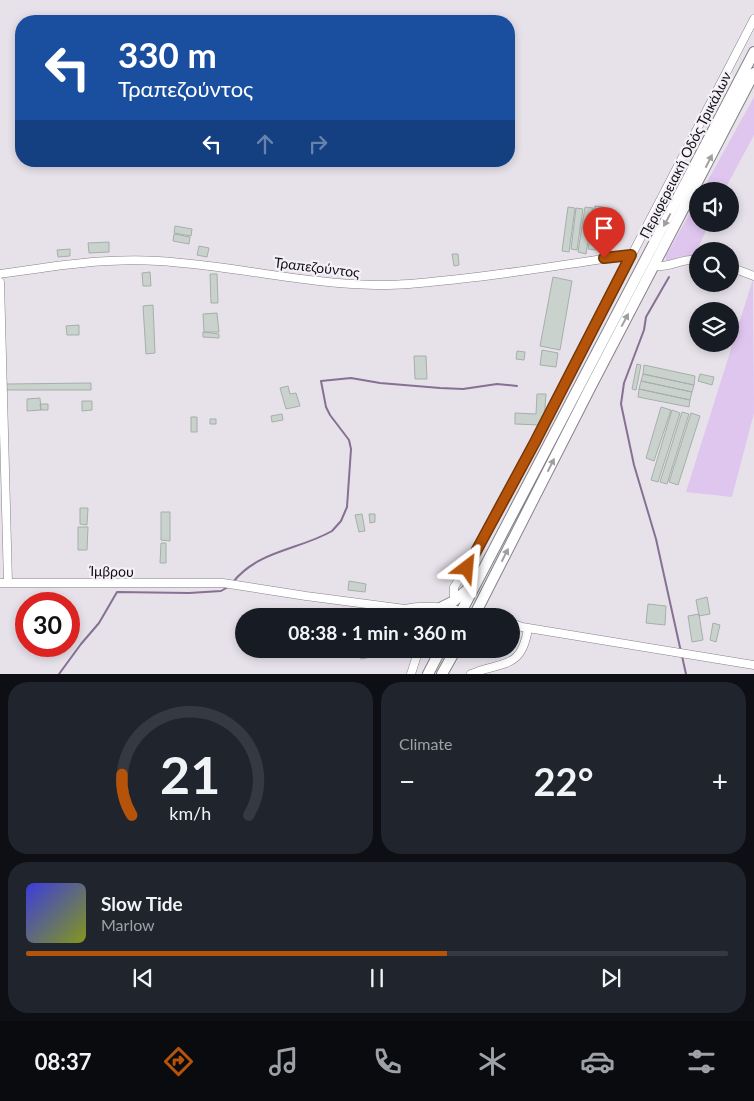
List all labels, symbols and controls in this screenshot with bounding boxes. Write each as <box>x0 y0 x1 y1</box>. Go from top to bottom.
text: 330 m <box>118 33 217 75</box>
icon: left <box>35 35 100 100</box>
street label: Περιφερειακή Οδός Τρικάλων <box>635 69 735 241</box>
text: Τραπεζούντος <box>118 75 253 102</box>
icon: left <box>198 130 226 158</box>
icon: ahead <box>251 130 279 158</box>
icon: right <box>304 130 332 158</box>
one-way arrow <box>705 154 713 168</box>
map controls <box>689 182 739 352</box>
button: sound <box>689 182 739 232</box>
pin <box>583 207 625 258</box>
one-way arrow <box>663 213 671 227</box>
icon: arrive <box>590 214 618 242</box>
button: search <box>689 242 739 292</box>
street label: Τραπεζούντος <box>273 253 361 281</box>
button: layers <box>689 302 739 352</box>
one-way arrow <box>621 313 629 328</box>
one-way arrow <box>547 458 555 472</box>
position arrow <box>440 541 492 593</box>
one-way arrow <box>501 548 509 562</box>
street label: Ίμβρου <box>88 562 134 580</box>
speed limit sign: 30 <box>15 592 80 657</box>
text: 08:38 · 1 min · 360 m <box>288 621 467 644</box>
text: Climate <box>399 734 452 753</box>
text: 21 <box>160 743 221 805</box>
text: 22° <box>534 758 593 804</box>
text: − <box>399 764 415 798</box>
text: + <box>712 764 728 798</box>
text: km/h <box>170 802 211 824</box>
text: Slow Tide <box>101 892 183 915</box>
text: Marlow <box>101 915 155 934</box>
icon: previous <box>129 964 157 992</box>
icon: pause <box>363 964 391 992</box>
icon: next <box>597 964 625 992</box>
icon: directions <box>161 1044 196 1079</box>
icon: music <box>266 1044 301 1079</box>
icon: phone <box>370 1044 405 1079</box>
icon: climate <box>475 1044 510 1079</box>
icon: car <box>580 1044 615 1079</box>
icon: filters <box>684 1044 719 1079</box>
text: 08:37 <box>35 1048 92 1075</box>

